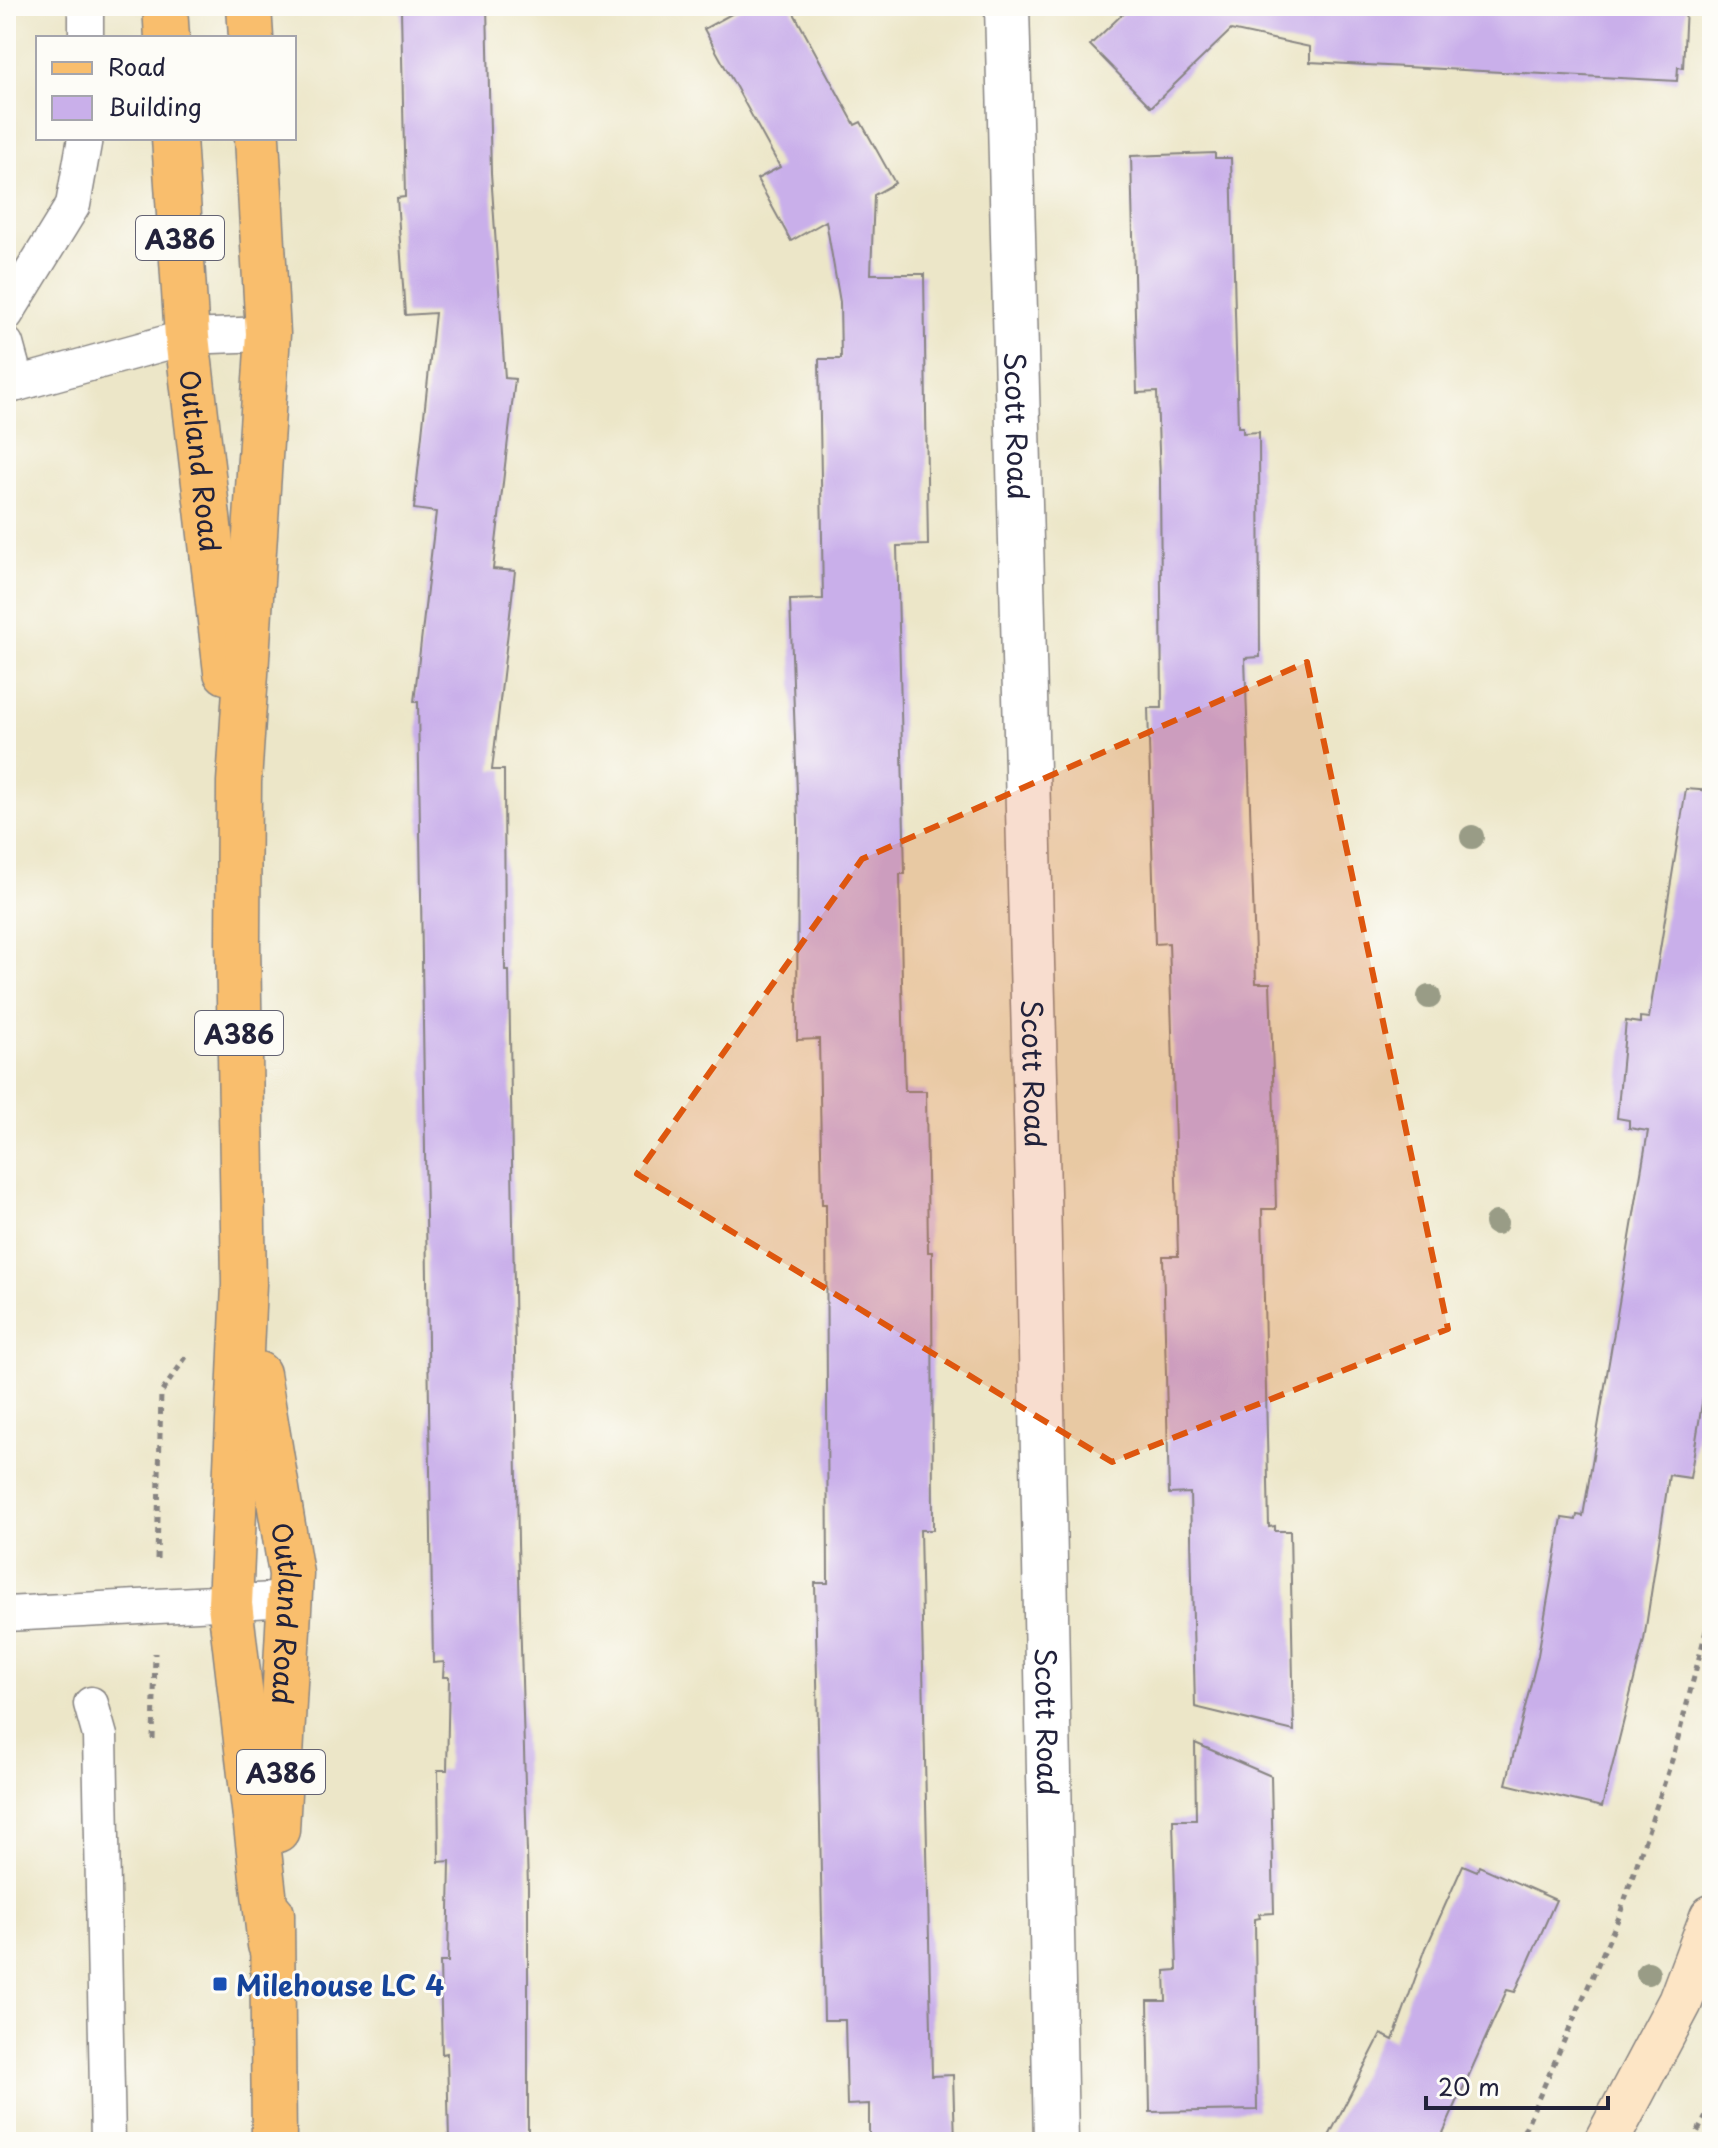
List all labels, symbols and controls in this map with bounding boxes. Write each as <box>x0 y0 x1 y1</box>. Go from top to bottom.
legend <box>36 36 296 140</box>
text: Road <box>108 48 166 84</box>
text: Building <box>108 88 202 124</box>
road number: A386 <box>136 216 224 260</box>
street label: Scott Road <box>995 351 1041 500</box>
street label: Outland Road <box>169 367 233 554</box>
street label: Scott Road <box>1011 999 1058 1148</box>
road number: A386 <box>195 1011 283 1055</box>
street label: Outland Road <box>261 1519 313 1706</box>
street label: Scott Road <box>1025 1647 1071 1796</box>
road number: A386 <box>237 1750 325 1794</box>
place label: Milehouse LC 4 <box>236 1963 444 2006</box>
marker: Milehouse LC 4 <box>211 1975 229 1993</box>
scale bar <box>1426 2060 1608 2110</box>
text: 20 m <box>1438 2068 1500 2104</box>

